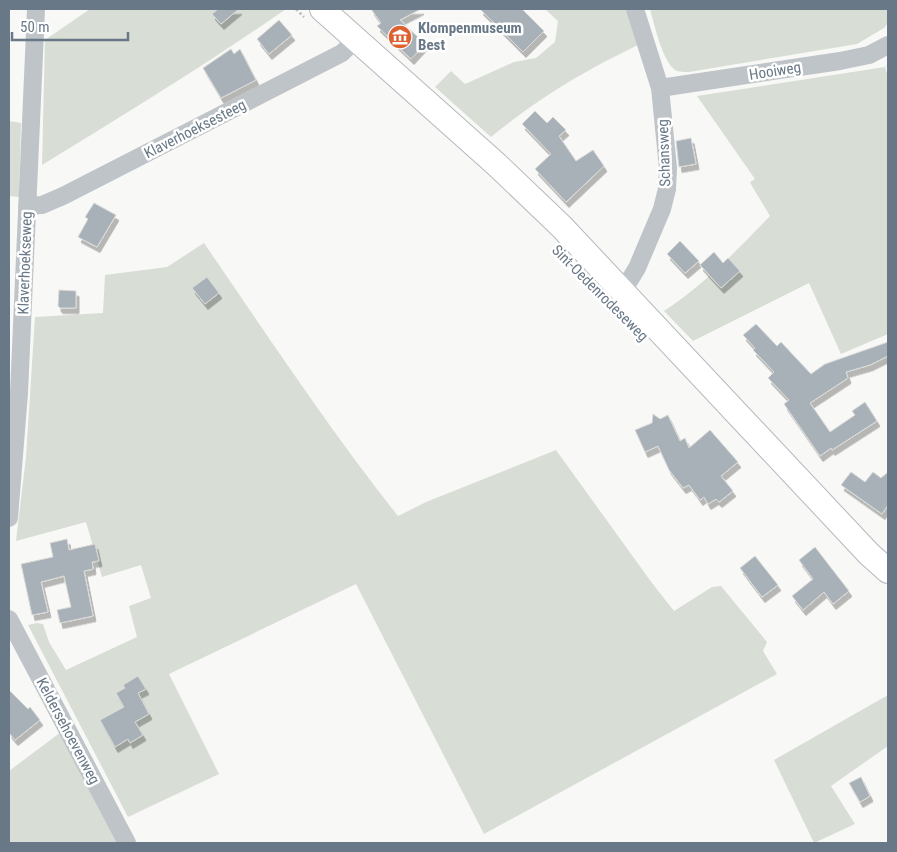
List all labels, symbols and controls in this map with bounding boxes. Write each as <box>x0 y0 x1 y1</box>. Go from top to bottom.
scale bar <box>12 10 129 42</box>
text: 50 m <box>20 18 50 36</box>
place label: Klompenmuseum Best <box>418 19 522 54</box>
museum icon: Klompenmuseum Best <box>387 24 413 50</box>
street label: Hooiweg <box>748 58 802 84</box>
street label: Klaverhoeksesteeg <box>141 96 249 162</box>
street label: Schansweg <box>654 119 674 187</box>
street label: Klaverhoekseweg <box>14 211 36 315</box>
street label: Sint-Oedenrodeseweg <box>548 241 652 345</box>
street label: Keldersehoevenweg <box>32 675 104 787</box>

